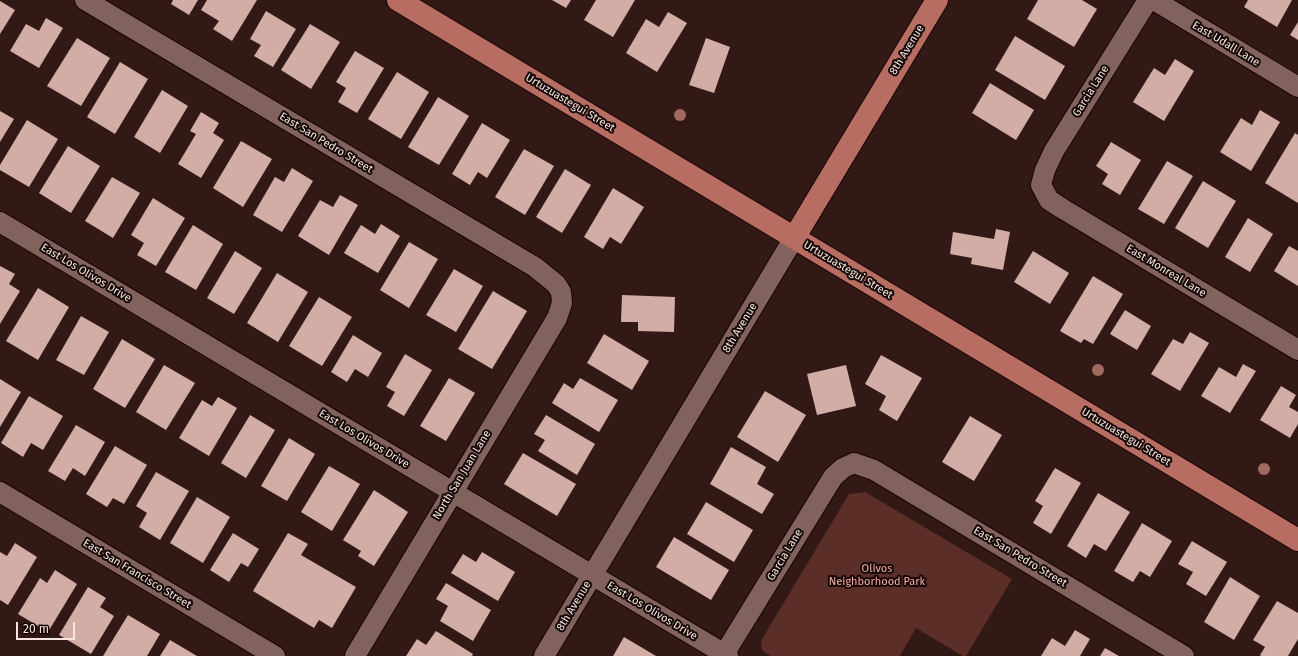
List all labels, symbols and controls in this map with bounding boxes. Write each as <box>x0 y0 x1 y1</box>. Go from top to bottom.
street label: East Udall Lane <box>1190 19 1262 69</box>
street label: 8th Avenue <box>887 23 927 77</box>
street label: Garcia Lane <box>1070 63 1112 119</box>
street label: Urtuzuastegui Street <box>523 71 617 135</box>
street label: East San Pedro Street <box>277 110 375 176</box>
street label: Urtuzuastegui Street <box>801 238 895 302</box>
street label: East Los Olivos Drive <box>38 241 134 305</box>
street label: East Monreal Lane <box>1124 242 1208 300</box>
street label: 8th Avenue <box>720 301 760 355</box>
street label: Urtuzuastegui Street <box>1079 405 1173 469</box>
street label: East Los Olivos Drive <box>316 407 412 471</box>
street label: North San Juan Lane <box>430 428 494 522</box>
street label: East San Pedro Street <box>971 524 1069 590</box>
street label: Garcia Lane <box>764 527 806 583</box>
street label: East San Francisco Street <box>80 536 194 612</box>
park label: Olivos Neighborhood Park <box>829 562 925 588</box>
street label: 8th Avenue <box>554 579 594 633</box>
street label: East Los Olivos Drive <box>604 579 700 643</box>
scale bar <box>18 614 77 640</box>
text: 20 m <box>23 622 49 636</box>

